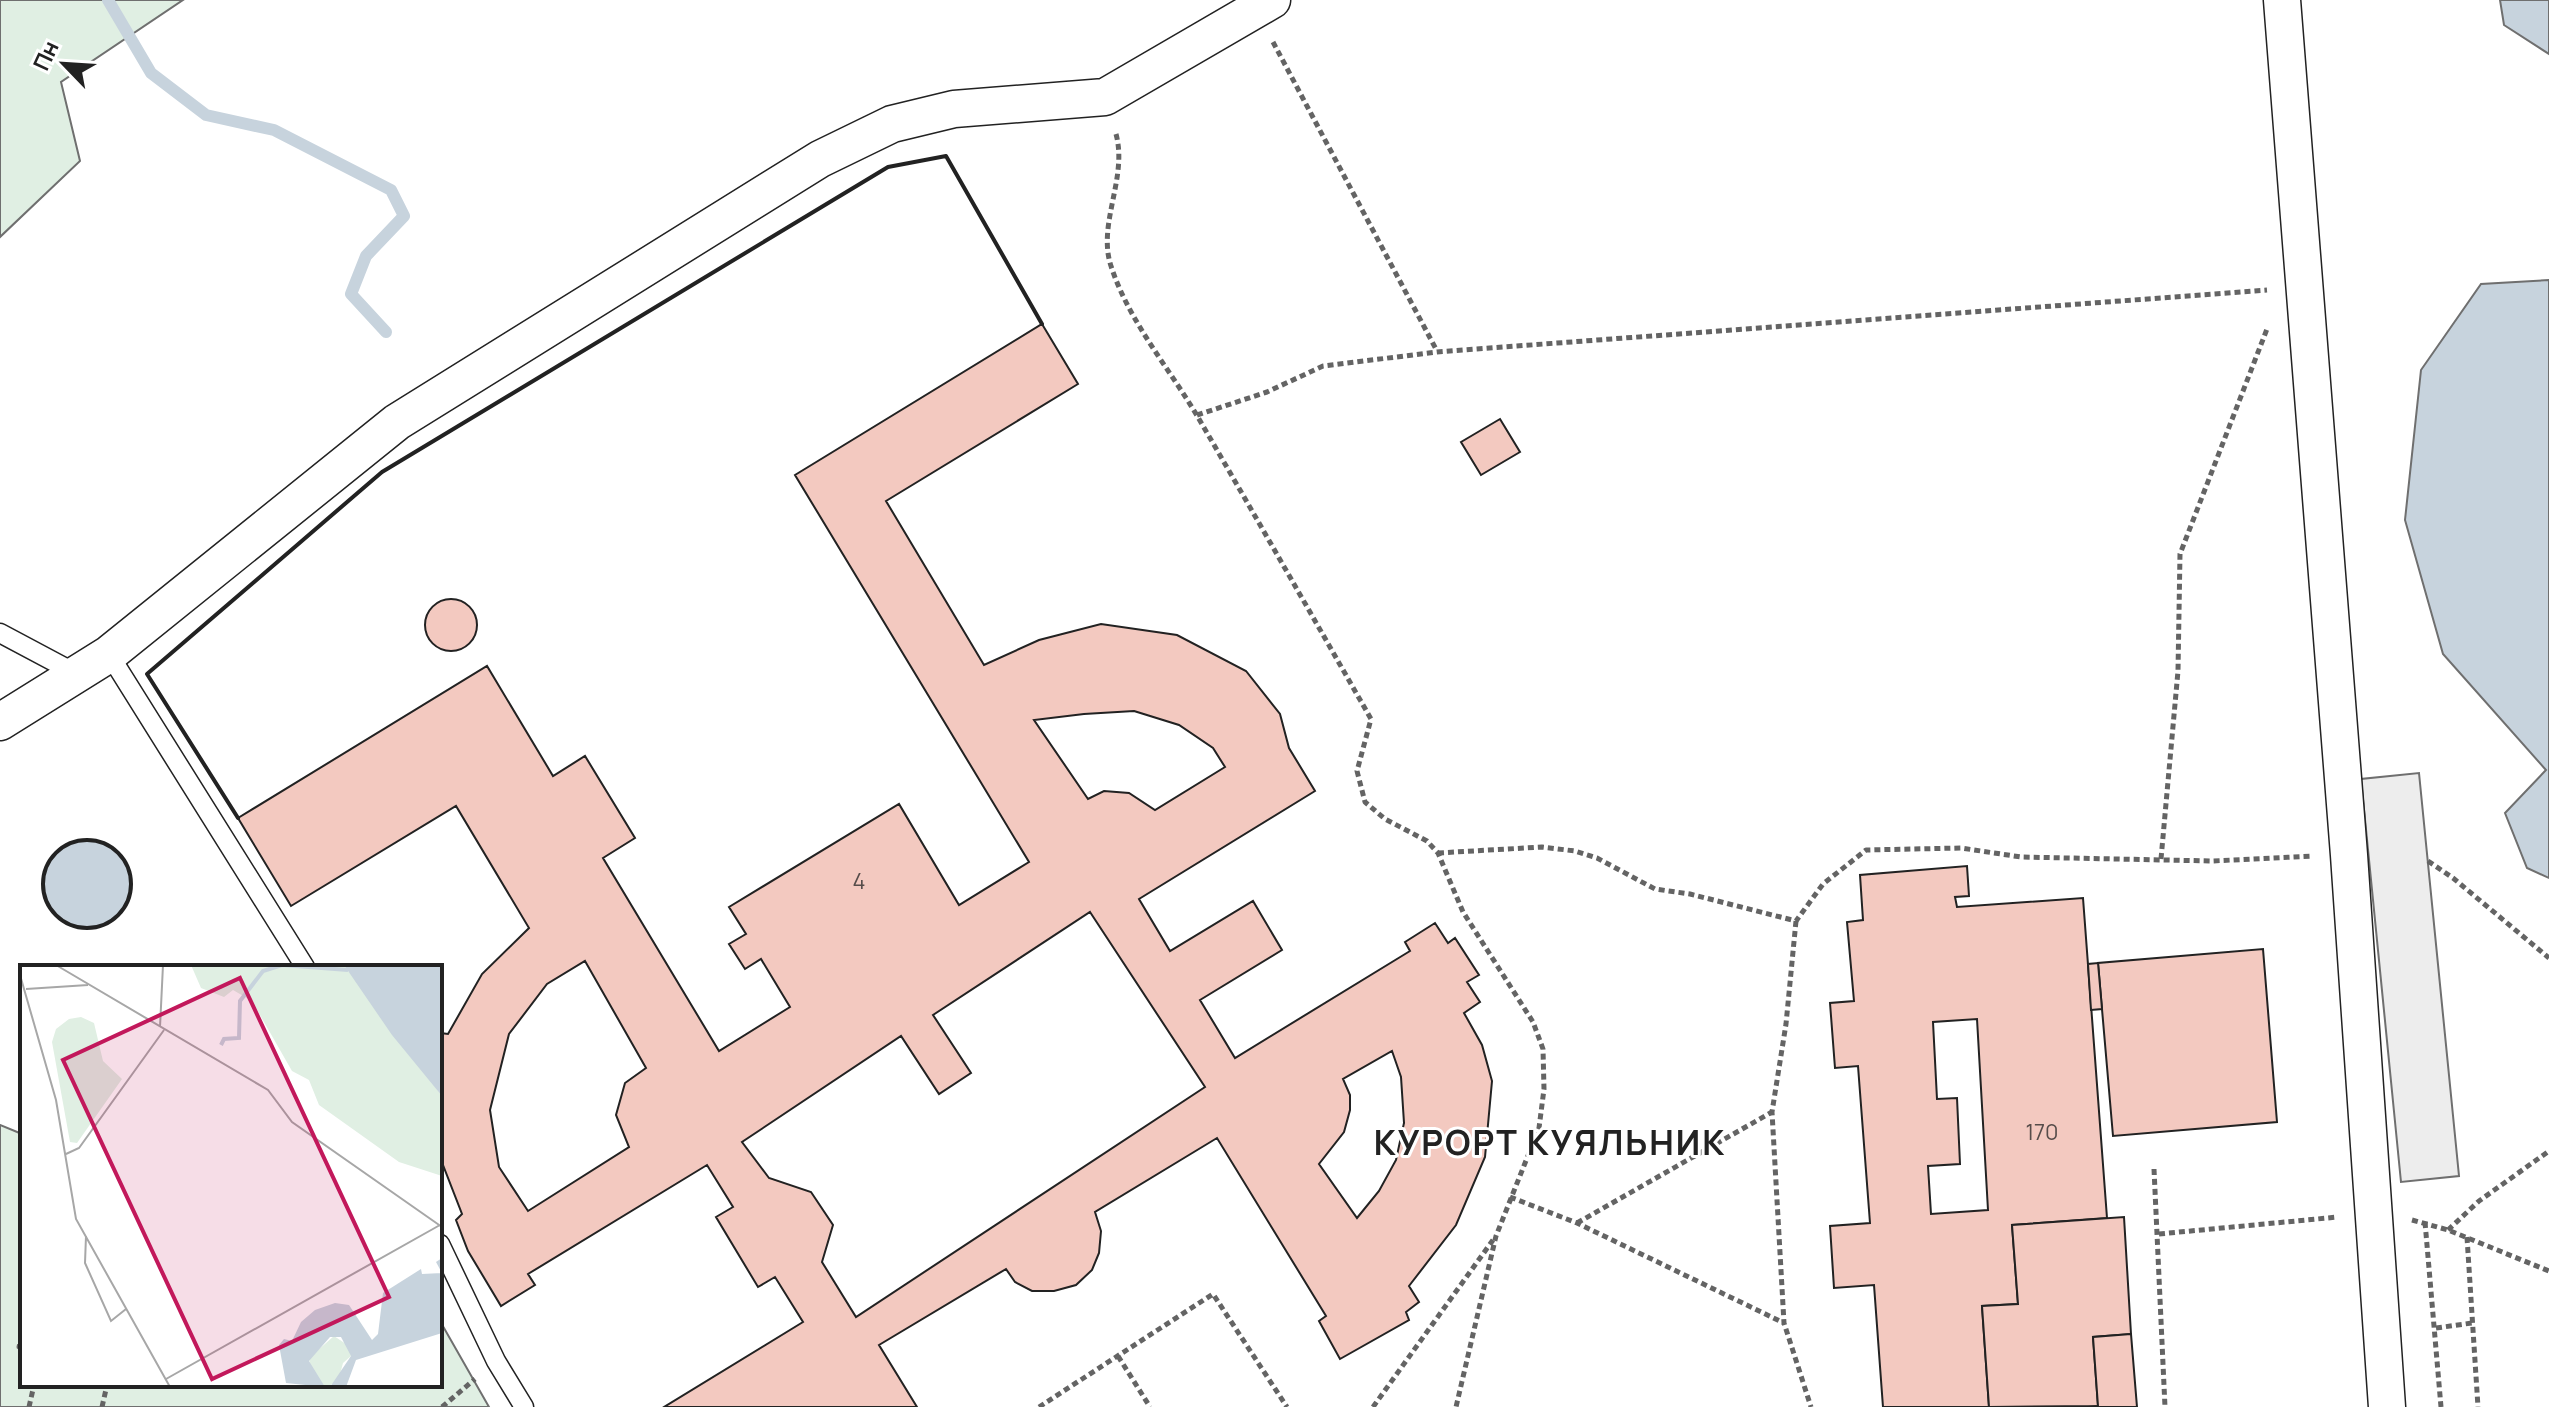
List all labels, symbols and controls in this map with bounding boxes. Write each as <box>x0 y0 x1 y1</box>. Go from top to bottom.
north arrow <box>24 24 104 104</box>
text: Пн <box>26 36 66 75</box>
house number: 4 <box>853 866 865 896</box>
inset map <box>20 965 442 1387</box>
house number: 170 <box>2025 1117 2059 1147</box>
district label: КУРОРТ КУЯЛЬНИК <box>1374 1119 1726 1165</box>

